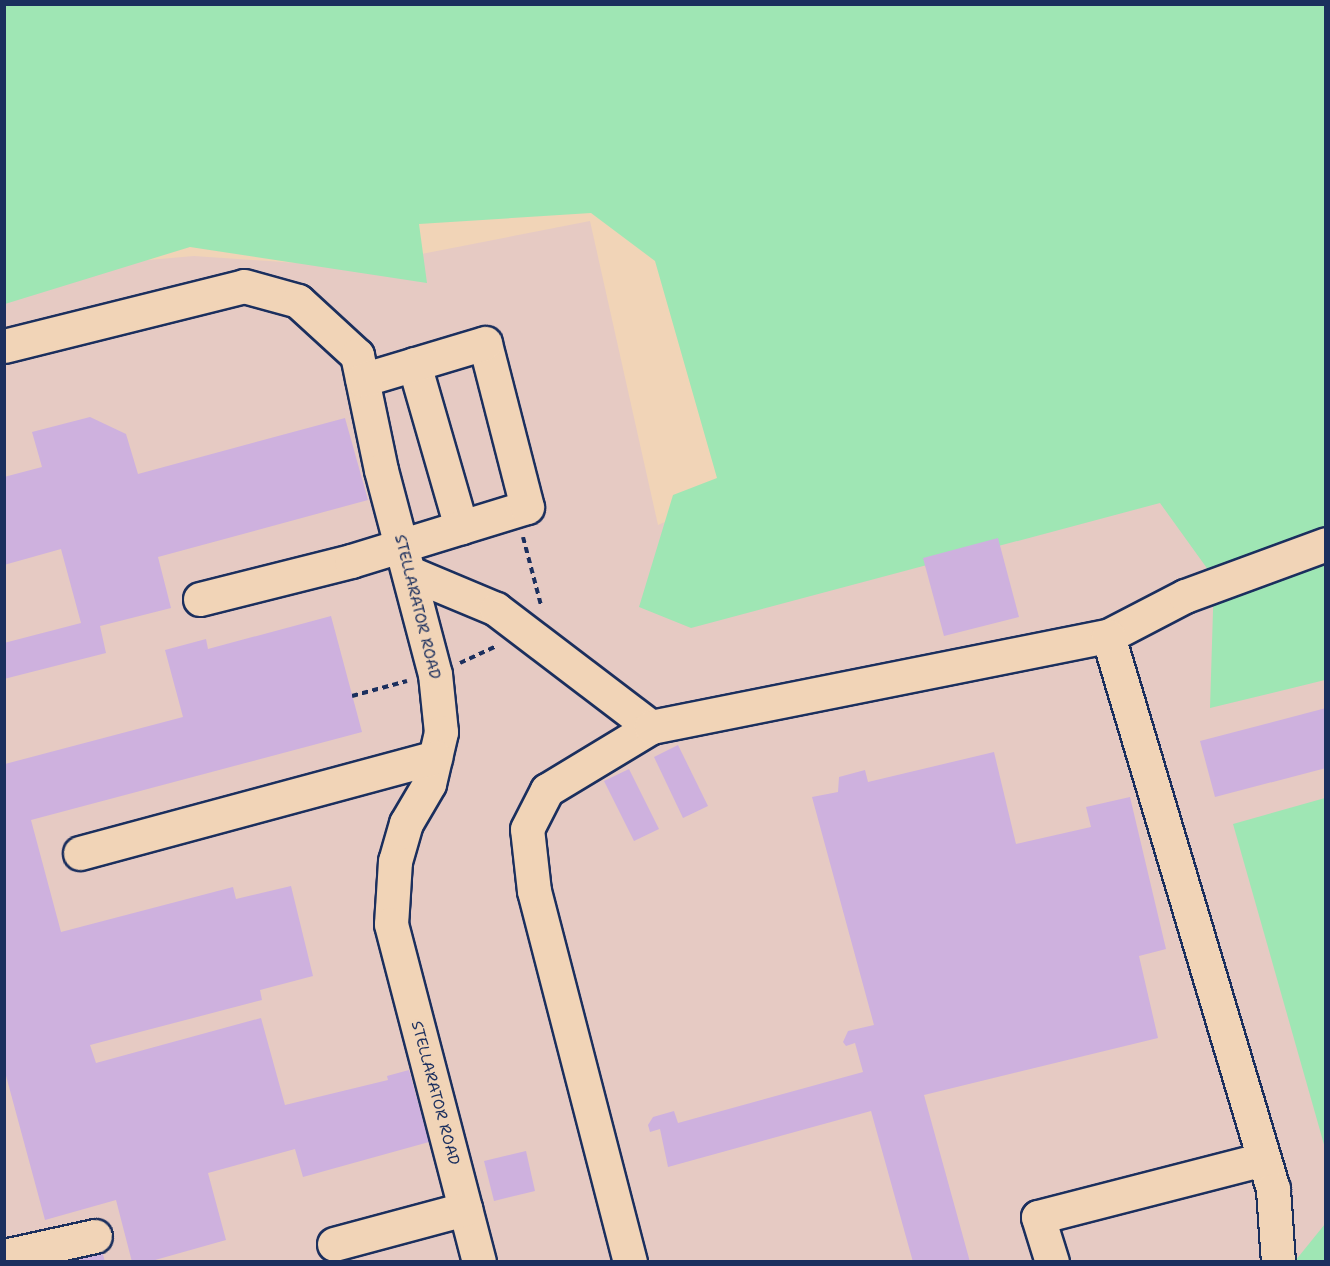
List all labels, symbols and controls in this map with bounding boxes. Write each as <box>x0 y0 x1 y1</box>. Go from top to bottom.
street label: STELLARATOR ROAD <box>390 533 444 681</box>
street label: STELLARATOR ROAD <box>407 1019 463 1167</box>

